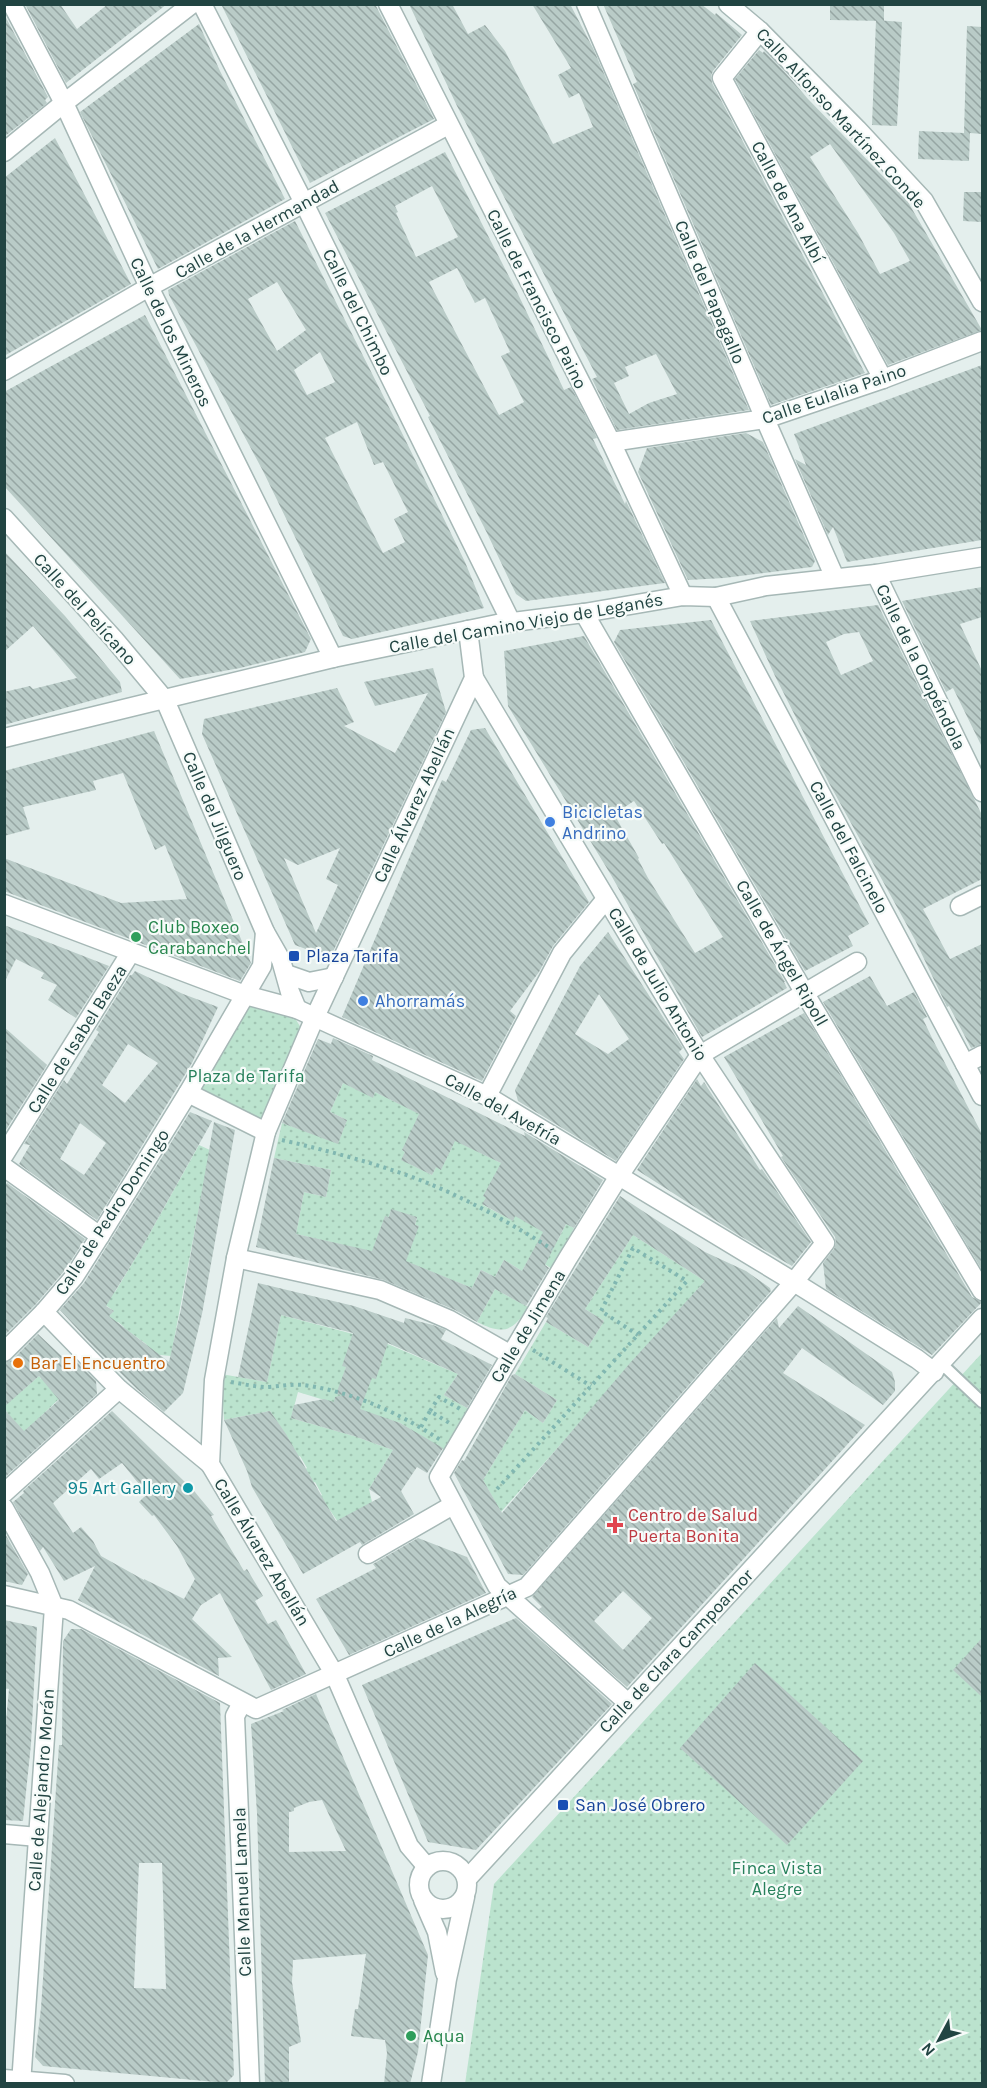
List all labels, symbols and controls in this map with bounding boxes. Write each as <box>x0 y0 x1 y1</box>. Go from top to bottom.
street label: Calle Alfonso Martínez Conde <box>752 23 930 213</box>
street label: Calle de Ana Albí <box>746 137 830 268</box>
street label: Calle de la Hermandad <box>171 175 343 283</box>
street label: Calle de Francisco Paino <box>482 205 592 393</box>
street label: Calle del Papagallo <box>670 217 750 367</box>
street label: Calle del Chimbo <box>318 245 398 379</box>
street label: Calle de los Mineros <box>125 254 217 410</box>
street label: Calle Eulalia Paino <box>759 359 909 429</box>
street label: Calle del Pelícano <box>29 548 141 670</box>
street label: Calle de la Oropéndola <box>871 580 971 754</box>
street label: Calle del Camino Viejo de Leganés <box>387 588 665 658</box>
street label: Calle Álvarez Abellán <box>368 724 460 886</box>
street label: Calle del Jilguero <box>178 748 252 884</box>
street label: Calle del Falcinelo <box>805 777 893 917</box>
place label: Bicicletas Andrino <box>562 801 643 844</box>
marker: Bicicletas Andrino <box>543 815 557 829</box>
street label: Calle de Ángel Ripoll <box>731 875 834 1030</box>
street label: Calle de Julio Antonio <box>603 903 713 1065</box>
place label: Club Boxeo Carabanchel <box>148 916 251 959</box>
marker: Club Boxeo Carabanchel <box>129 930 143 944</box>
place label: Plaza Tarifa <box>306 945 399 967</box>
marker: Plaza Tarifa <box>287 949 301 963</box>
street label: Calle de Isabel Baeza <box>22 961 132 1117</box>
place label: Ahorramás <box>375 990 465 1012</box>
marker: Ahorramás <box>356 994 370 1008</box>
park label: Plaza de Tarifa <box>187 1065 305 1087</box>
street label: Calle del Avefría <box>441 1068 565 1150</box>
street label: Calle de Pedro Domingo <box>50 1125 174 1299</box>
street label: Calle de Jimena <box>486 1265 570 1387</box>
place label: Bar El Encuentro <box>30 1352 166 1374</box>
marker: Bar El Encuentro <box>11 1356 25 1370</box>
street label: Calle Álvarez Abellán <box>209 1474 316 1630</box>
place label: 95 Art Gallery <box>68 1477 177 1499</box>
marker: 95 Art Gallery <box>181 1481 195 1495</box>
place label: Centro de Salud Puerta Bonita <box>628 1504 758 1547</box>
marker: Centro de Salud Puerta Bonita <box>606 1516 624 1534</box>
street label: Calle de Clara Campoamor <box>594 1564 758 1738</box>
street label: Calle de la Alegría <box>380 1581 520 1663</box>
street label: Calle de Alejandro Morán <box>23 1688 59 1892</box>
place label: San José Obrero <box>575 1794 705 1816</box>
marker: San José Obrero <box>556 1798 570 1812</box>
street label: Calle Manuel Lamela <box>228 1807 256 1977</box>
park label: Finca Vista Alegre <box>732 1857 822 1900</box>
north arrow <box>909 2010 969 2070</box>
place label: Aqua <box>423 2025 465 2047</box>
marker: Aqua <box>404 2029 418 2043</box>
text: N <box>917 2039 939 2060</box>

